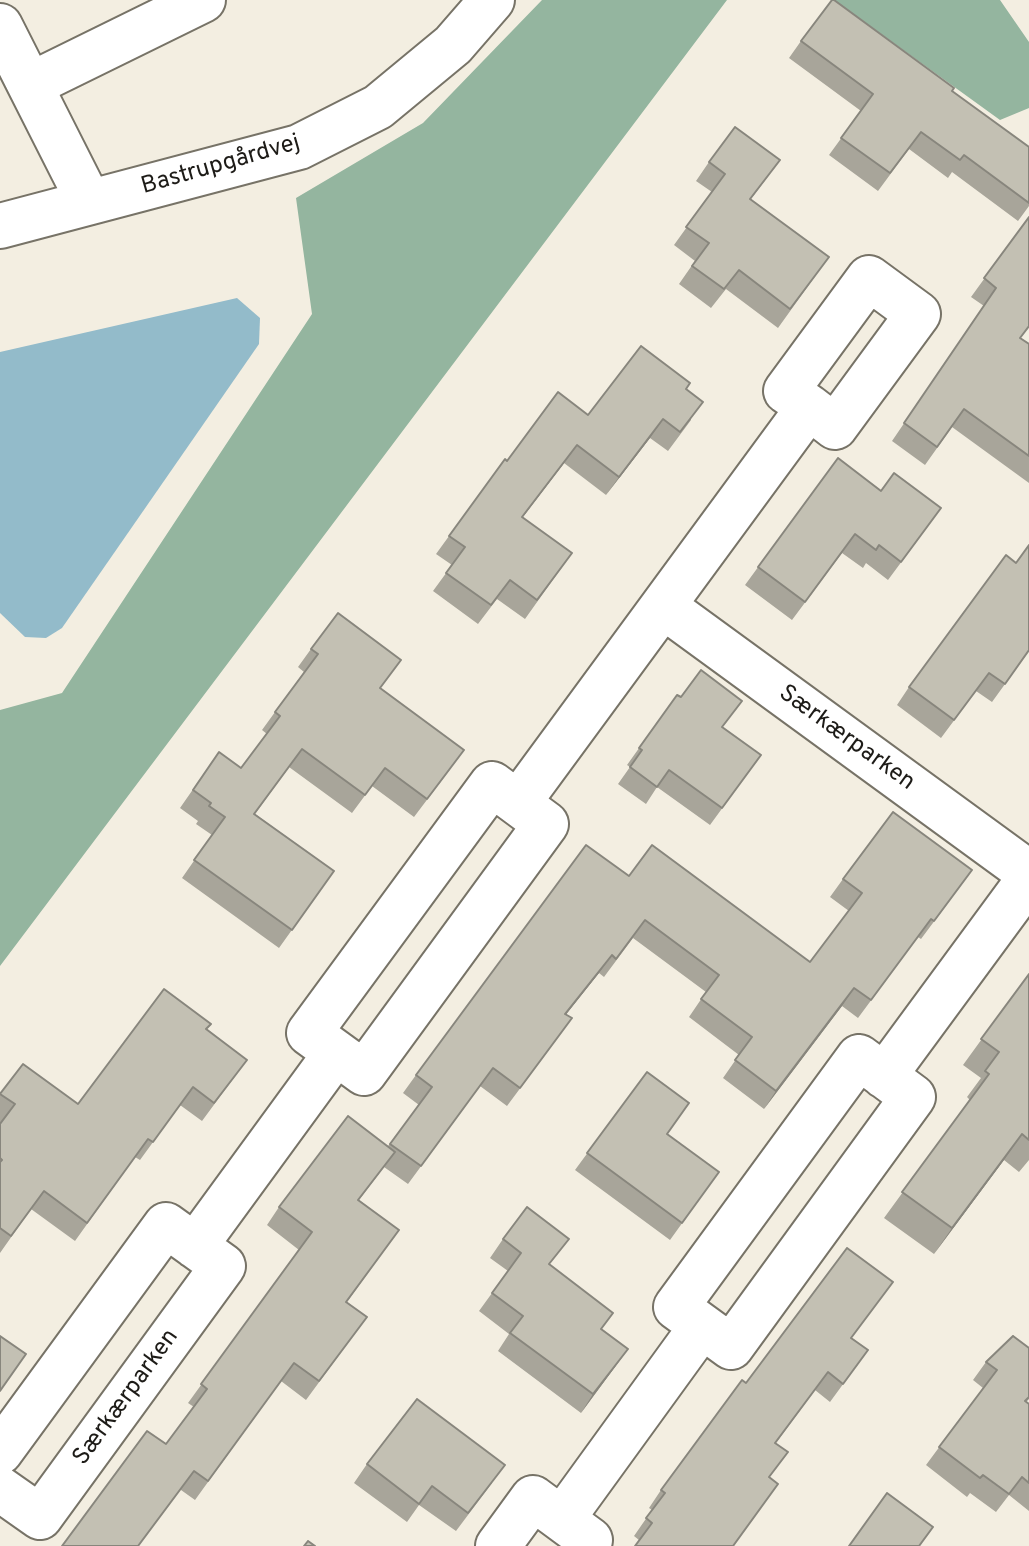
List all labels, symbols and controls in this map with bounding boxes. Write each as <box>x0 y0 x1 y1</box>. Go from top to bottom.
street label: Bastrupgårdvej <box>138 130 304 202</box>
street label: Særkærparken <box>772 680 920 798</box>
street label: Særkærparken <box>68 1324 186 1472</box>

